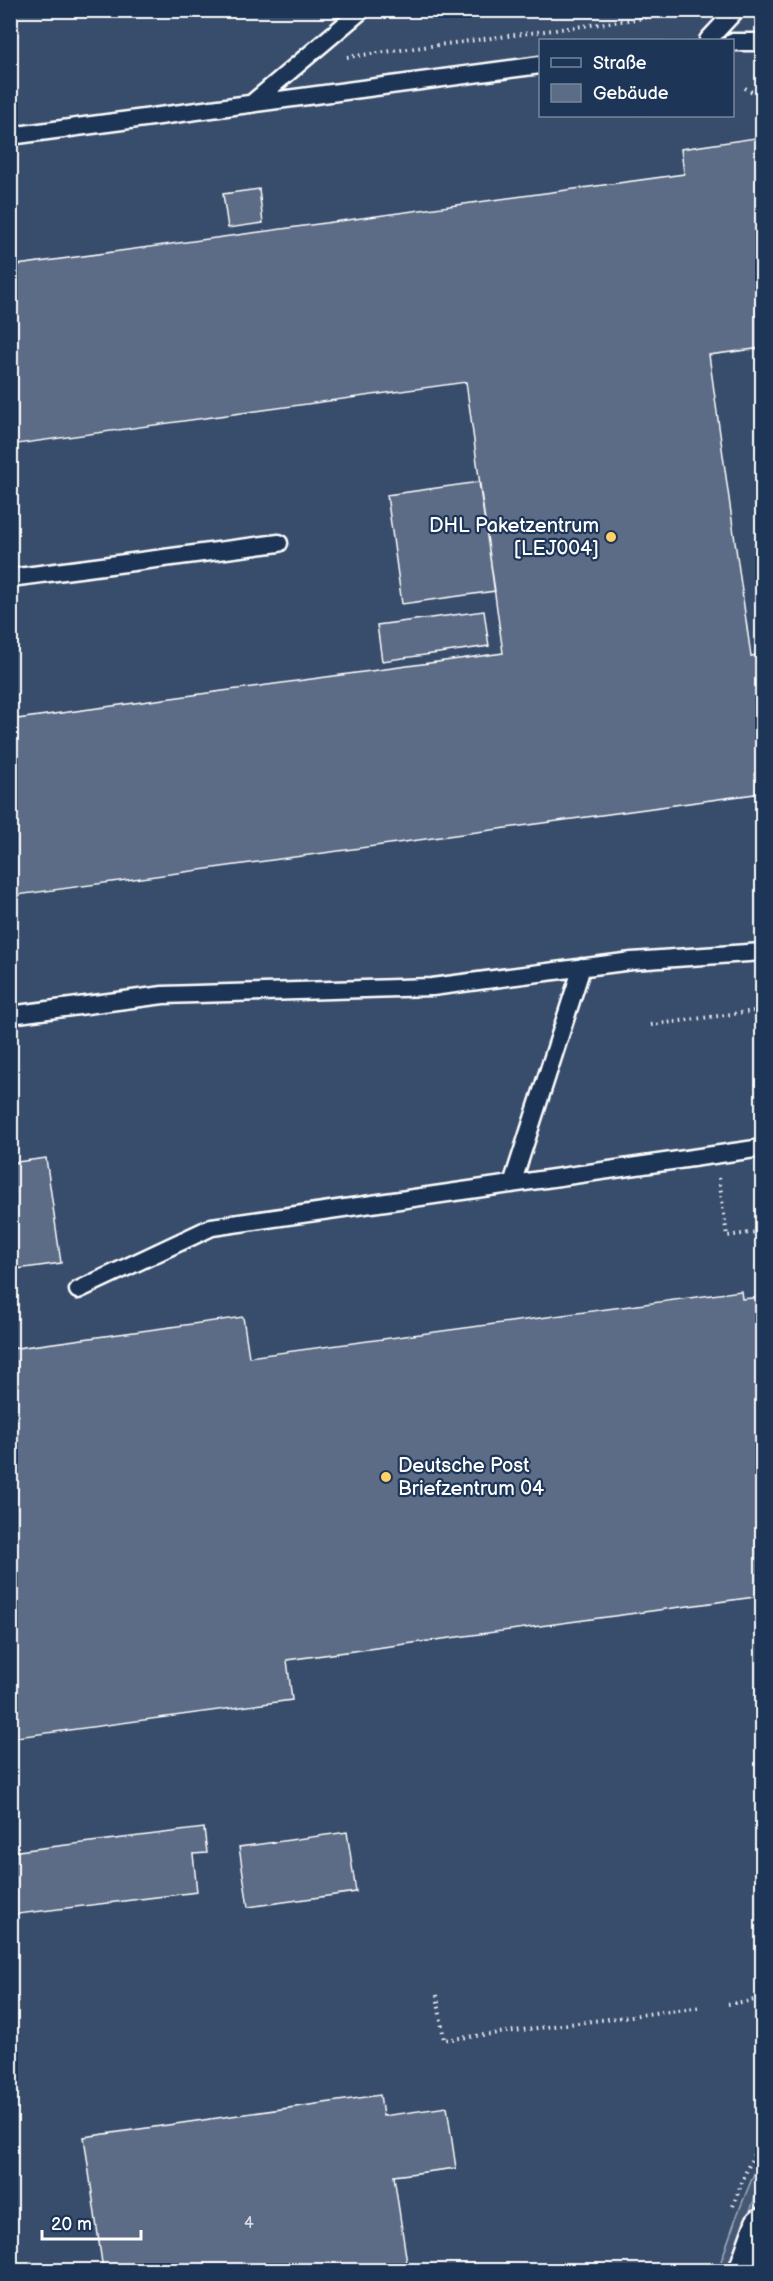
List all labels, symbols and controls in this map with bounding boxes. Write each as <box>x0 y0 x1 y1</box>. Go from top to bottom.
legend <box>539 39 734 117</box>
text: Straße <box>593 53 647 74</box>
text: Gebäude <box>593 83 669 104</box>
place label: DHL Paketzentrum [LEJ004] <box>429 514 599 561</box>
marker: DHL Paketzentrum [LEJ004] <box>604 530 618 544</box>
place label: Deutsche Post Briefzentrum 04 <box>398 1454 544 1501</box>
marker: Deutsche Post Briefzentrum 04 <box>379 1470 393 1484</box>
scale bar <box>42 2203 141 2241</box>
text: 20 m <box>51 2214 92 2235</box>
house number: 4 <box>244 2214 254 2233</box>

